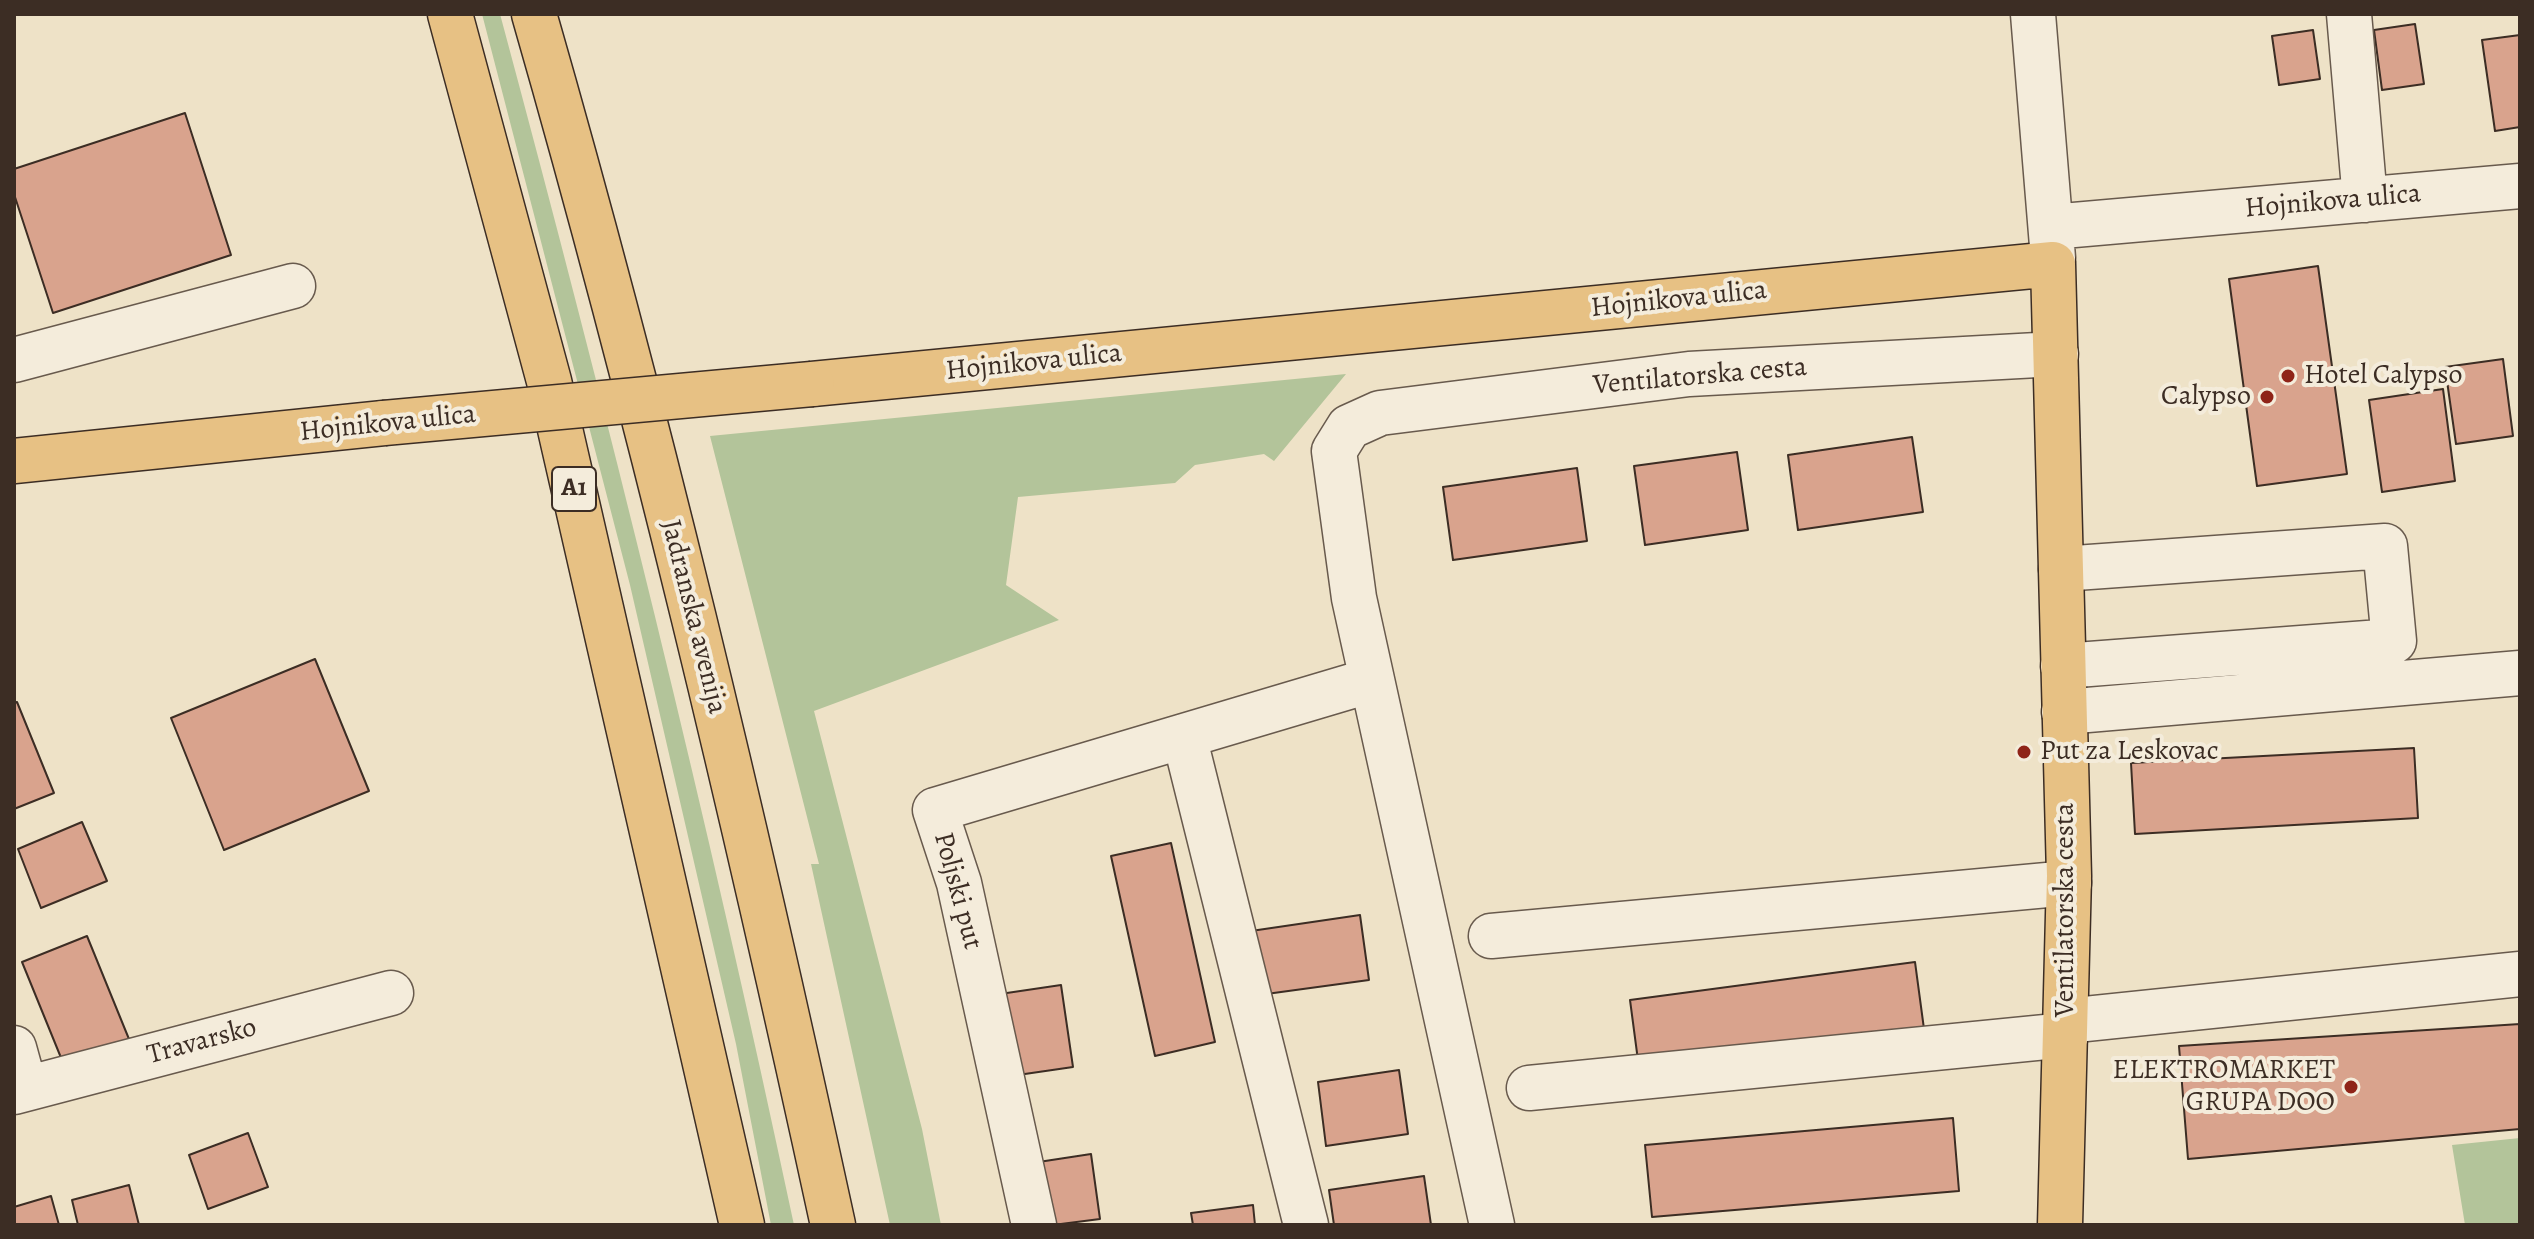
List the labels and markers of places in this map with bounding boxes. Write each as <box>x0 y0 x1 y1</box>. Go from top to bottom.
place label: Hotel Calypso <box>2304 359 2463 393</box>
marker: Hotel Calypso <box>2279 367 2297 385</box>
place label: Calypso <box>2161 380 2251 414</box>
marker: Calypso <box>2258 388 2276 406</box>
place label: Put za Leskovac <box>2040 735 2219 769</box>
marker: Put za Leskovac <box>2015 743 2033 761</box>
place label: ELEKTROMARKET GRUPA DOO <box>2113 1054 2335 1120</box>
marker: ELEKTROMARKET GRUPA DOO <box>2342 1078 2360 1096</box>

